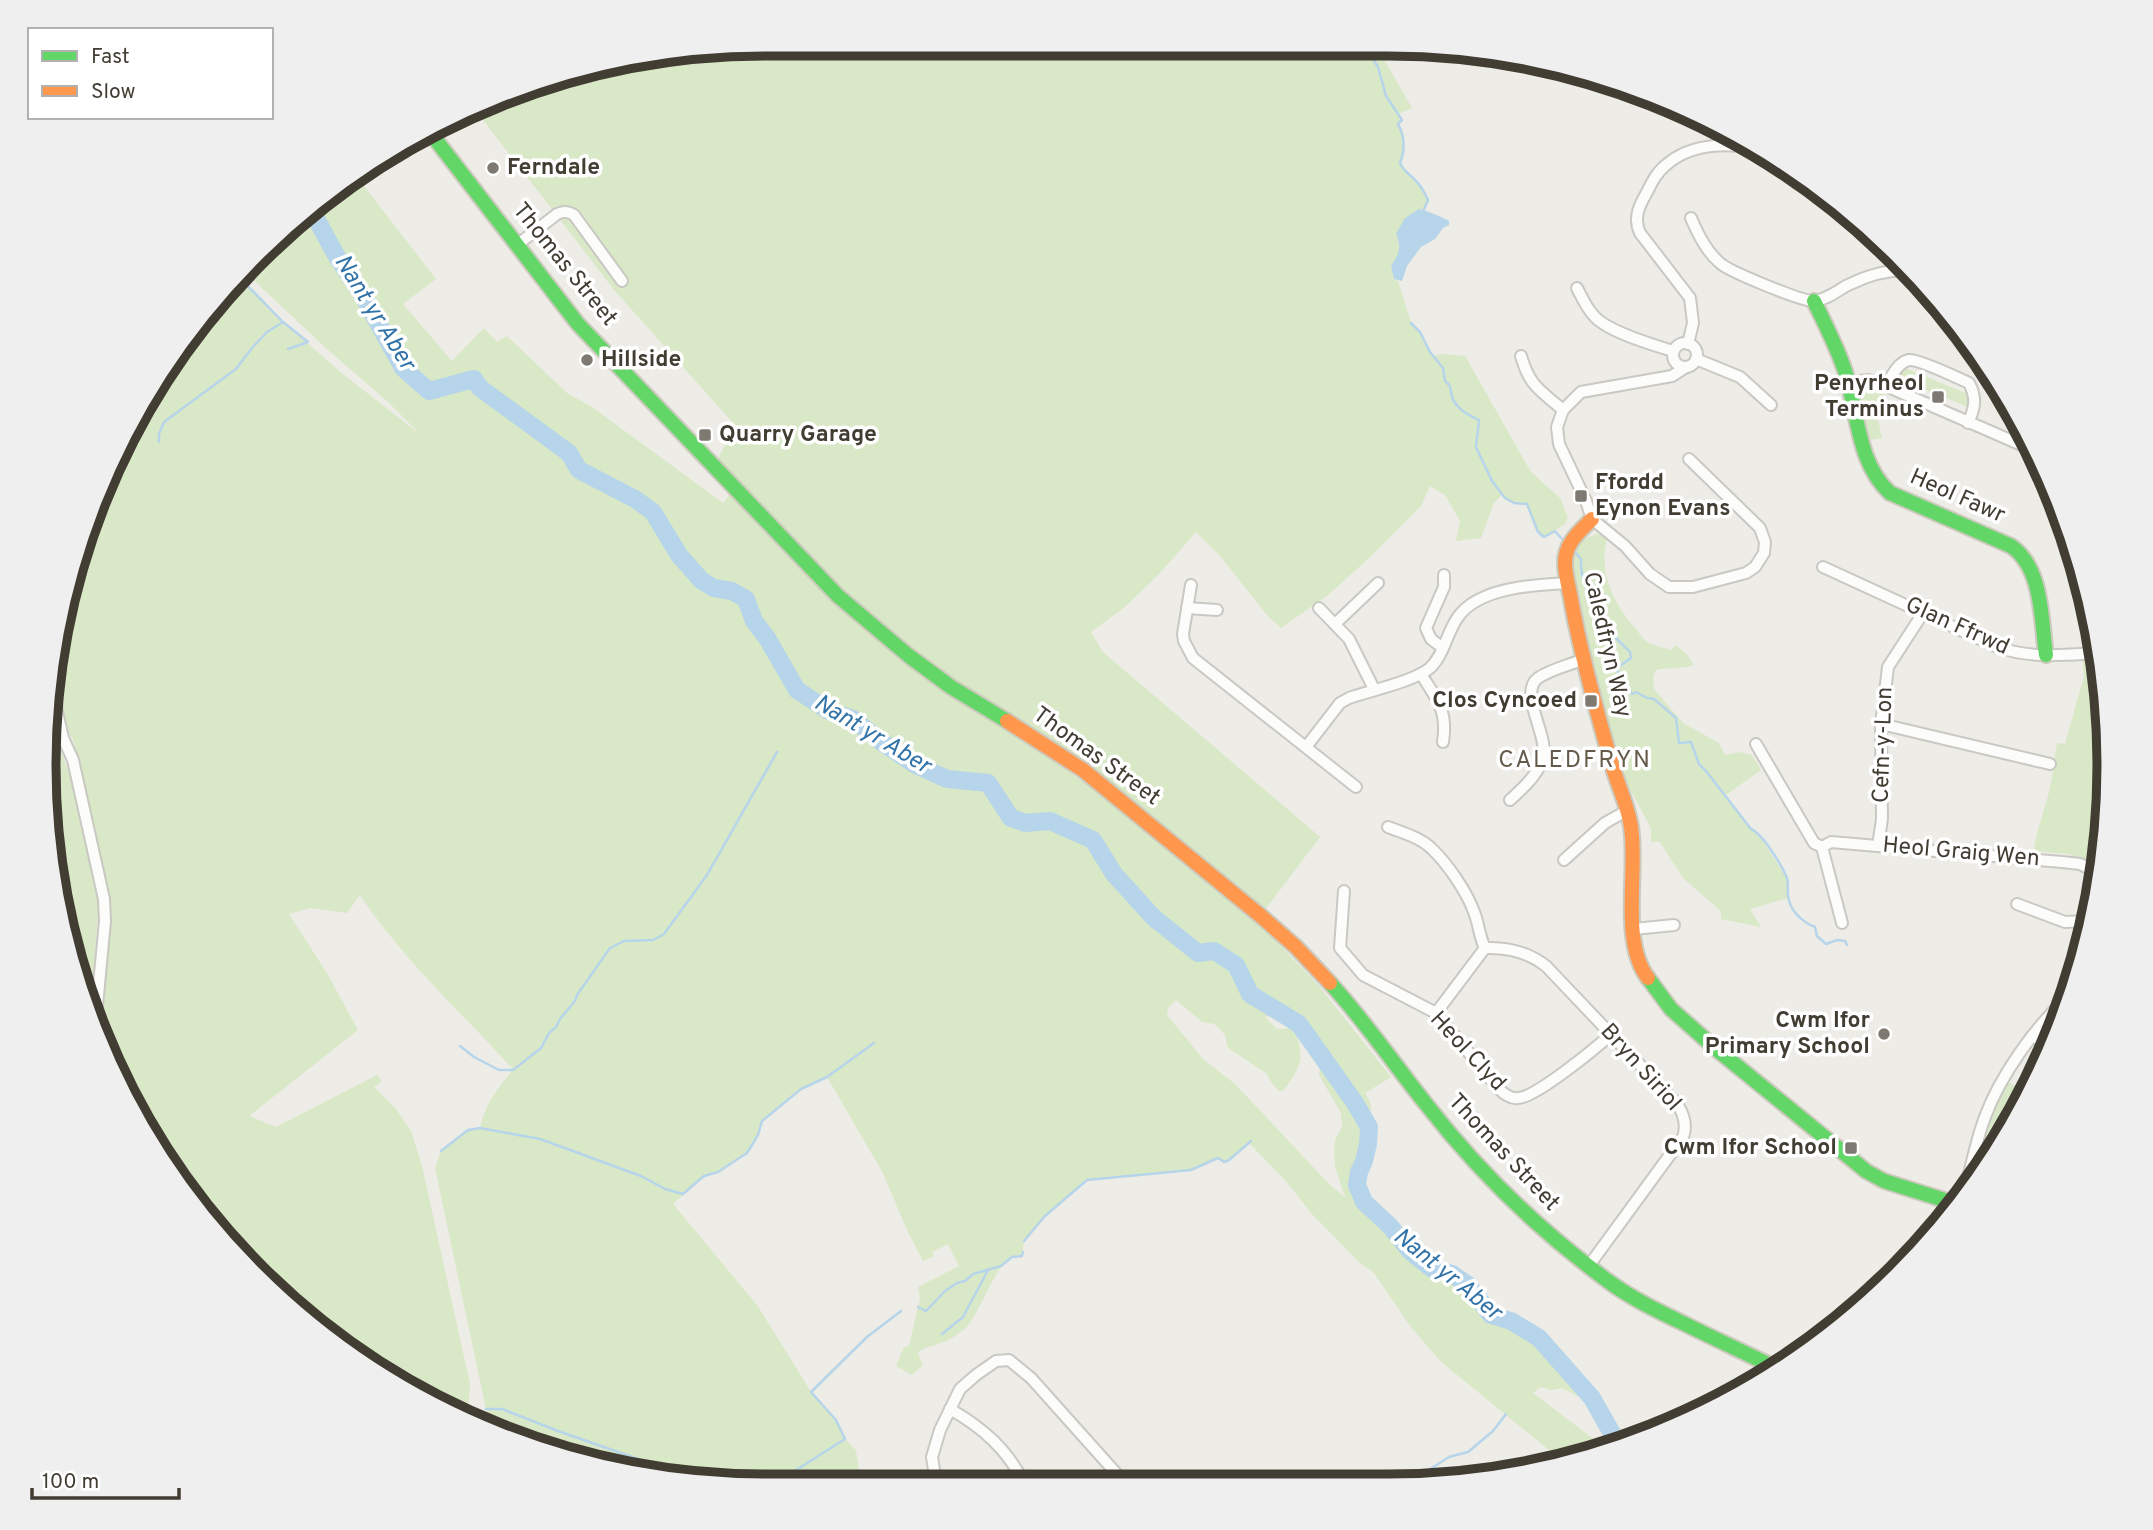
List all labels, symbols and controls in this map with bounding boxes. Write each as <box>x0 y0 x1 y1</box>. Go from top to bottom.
legend <box>28 28 273 119</box>
text: Fast <box>91 44 130 71</box>
text: Slow <box>91 79 136 106</box>
place label: Ferndale <box>507 154 600 183</box>
marker: Ferndale <box>485 160 501 176</box>
street label: Thomas Street <box>505 197 623 333</box>
water label: Nant yr Aber <box>327 249 422 378</box>
place label: Hillside <box>601 346 681 375</box>
marker: Hillside <box>579 352 595 368</box>
place label: Penyrheol Terminus <box>1814 370 1924 425</box>
marker: Penyrheol Terminus <box>1930 389 1946 405</box>
place label: Quarry Garage <box>719 421 877 450</box>
marker: Quarry Garage <box>697 427 713 443</box>
street label: Heol Fawr <box>1905 463 2009 531</box>
place label: Ffordd Eynon Evans <box>1595 469 1730 524</box>
marker: Ffordd Eynon Evans <box>1573 488 1589 504</box>
street label: Caledfryn Way <box>1575 569 1637 721</box>
street label: Glan Ffrwd <box>1900 591 2014 663</box>
street label: Cefn-y-Lon <box>1867 686 1901 804</box>
place label: Clos Cyncoed <box>1432 687 1577 716</box>
water label: Nant yr Aber <box>808 688 937 783</box>
marker: Clos Cyncoed <box>1583 693 1599 709</box>
street label: Thomas Street <box>1027 701 1165 813</box>
district label: CALEDFRYN <box>1498 746 1652 776</box>
street label: Heol Graig Wen <box>1881 832 2041 874</box>
street label: Heol Clyd <box>1423 1006 1511 1098</box>
place label: Cwm Ifor Primary School <box>1705 1007 1870 1062</box>
street label: Bryn Siriol <box>1593 1018 1687 1118</box>
marker: Cwm Ifor Primary School <box>1876 1026 1892 1042</box>
street label: Thomas Street <box>1441 1088 1565 1218</box>
place label: Cwm Ifor School <box>1664 1134 1837 1163</box>
marker: Cwm Ifor School <box>1843 1140 1859 1156</box>
water label: Nant yr Aber <box>1387 1222 1509 1329</box>
scale bar <box>32 1456 178 1500</box>
text: 100 m <box>42 1469 99 1496</box>

